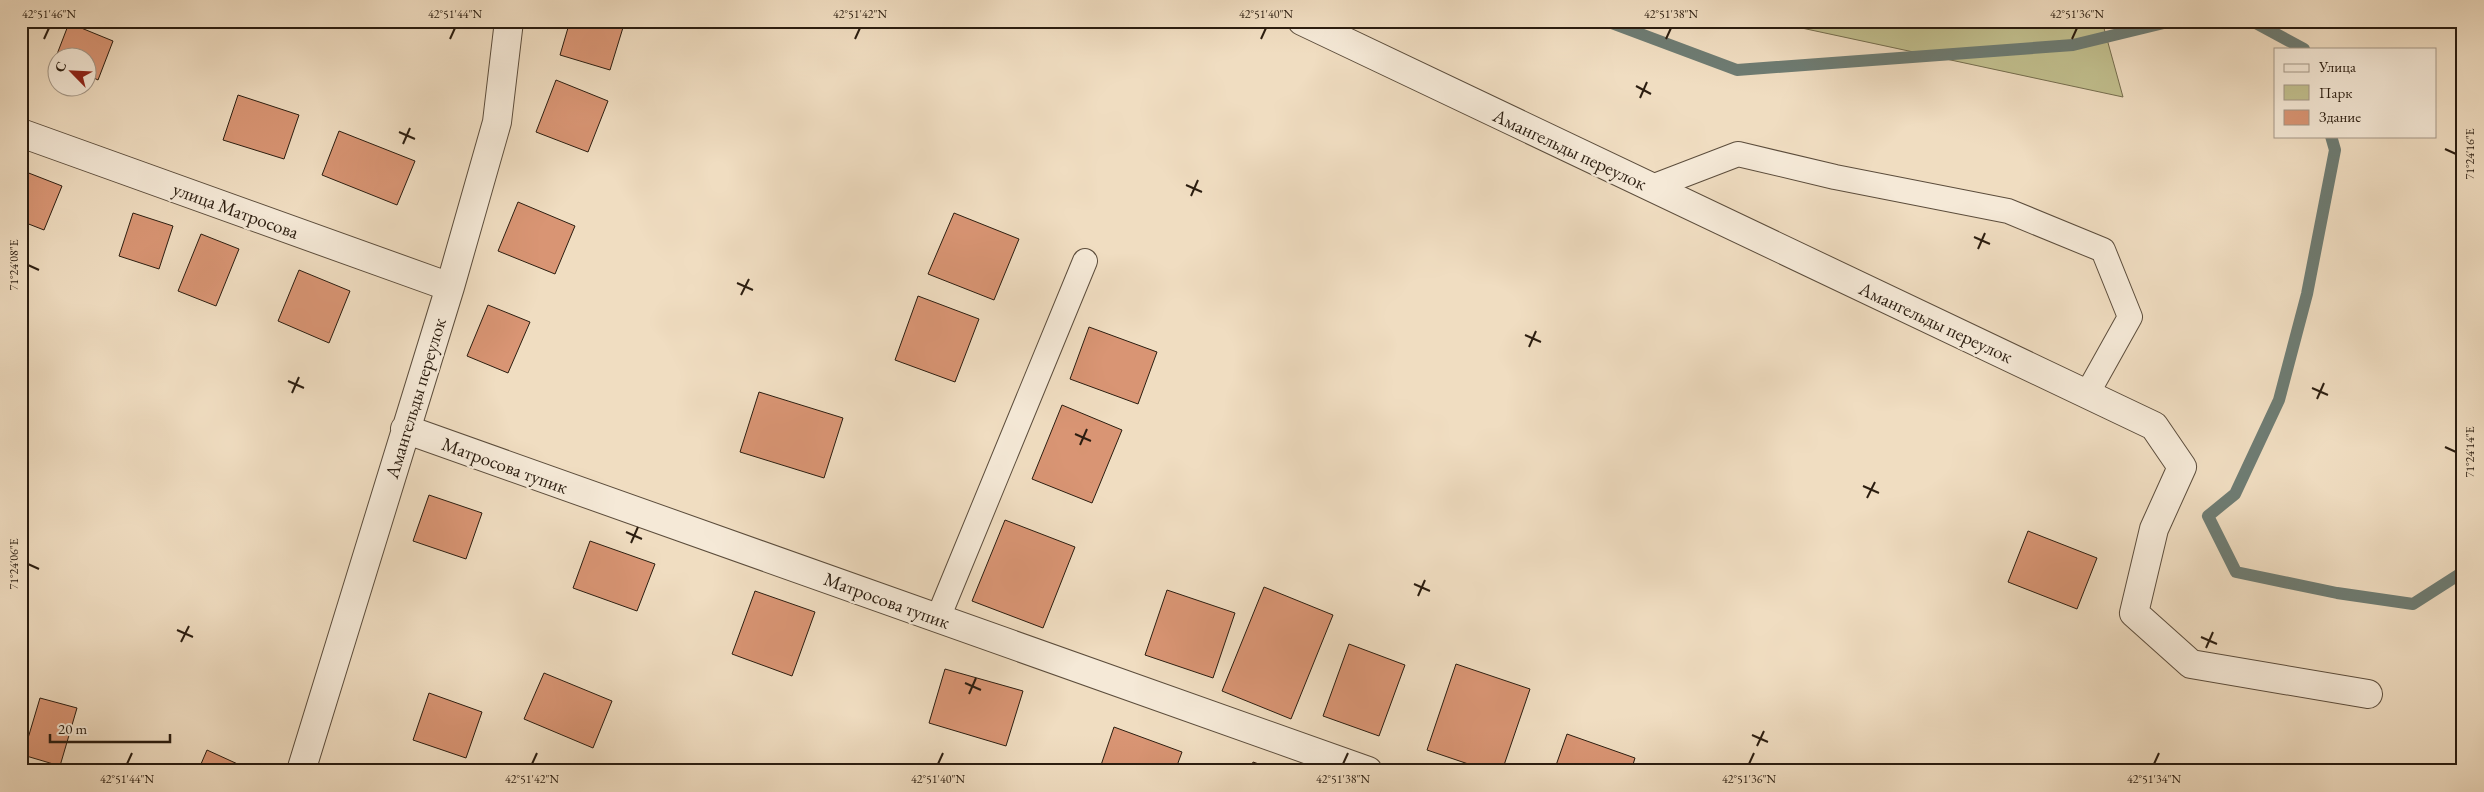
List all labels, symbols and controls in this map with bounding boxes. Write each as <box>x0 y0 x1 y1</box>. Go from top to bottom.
text: 42°51'46"N <box>22 6 76 22</box>
text: 42°51'44"N <box>428 6 482 22</box>
text: 42°51'42"N <box>833 6 887 22</box>
text: 42°51'40"N <box>1239 6 1293 22</box>
text: 42°51'38"N <box>1644 6 1698 22</box>
text: 42°51'36"N <box>2050 6 2104 22</box>
north arrow <box>48 48 98 98</box>
legend <box>2274 48 2436 138</box>
text: Улица <box>2318 57 2356 76</box>
text: С <box>50 58 70 75</box>
text: Парк <box>2319 83 2352 102</box>
street label: Амангельды переулок <box>1488 102 1651 196</box>
text: Здание <box>2319 107 2361 126</box>
text: 71°24'16"E <box>2462 128 2478 180</box>
street label: улица Матросова <box>170 176 302 245</box>
text: 71°24'08"E <box>6 239 22 291</box>
street label: Амангельды переулок <box>1854 275 2017 369</box>
street label: Амангельды переулок <box>379 315 452 483</box>
text: 71°24'14"E <box>2462 426 2478 478</box>
street label: Матросова тупик <box>438 431 571 500</box>
text: 71°24'06"E <box>6 538 22 590</box>
street label: Матросова тупик <box>820 566 953 635</box>
scale bar <box>50 712 170 744</box>
text: 20 m <box>58 719 87 738</box>
text: 42°51'44"N <box>100 771 154 787</box>
text: 42°51'42"N <box>505 771 559 787</box>
text: 42°51'40"N <box>911 771 965 787</box>
text: 42°51'38"N <box>1316 771 1370 787</box>
text: 42°51'36"N <box>1722 771 1776 787</box>
text: 42°51'34"N <box>2127 771 2181 787</box>

